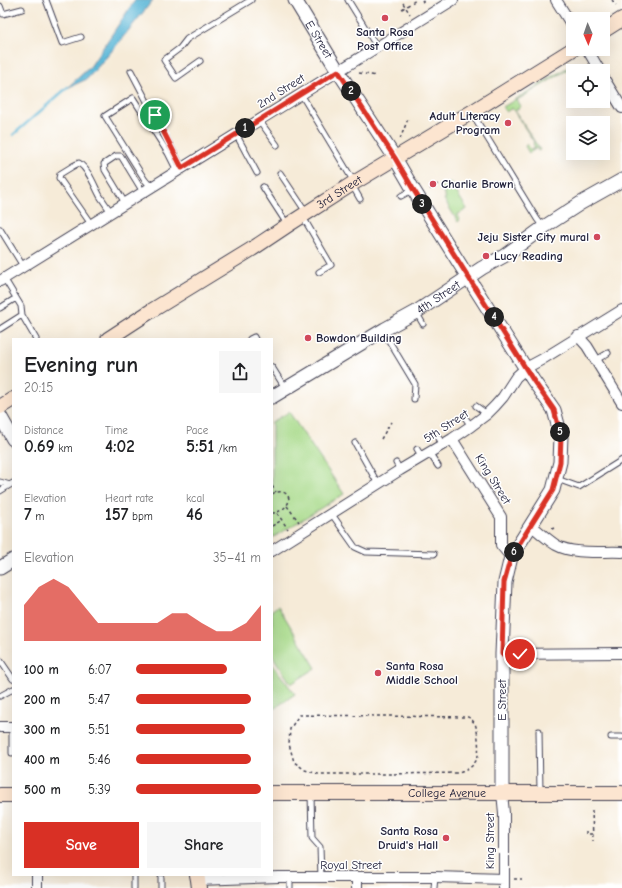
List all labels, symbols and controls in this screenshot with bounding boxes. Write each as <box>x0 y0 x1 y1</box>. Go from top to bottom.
north arrow <box>566 12 610 56</box>
map controls <box>566 12 610 160</box>
marker: Santa Rosa Post Office <box>380 13 390 23</box>
street label: E Street <box>302 18 336 61</box>
place label: Santa Rosa Post Office <box>356 25 414 53</box>
button: locate <box>566 64 610 108</box>
street label: 2nd Street <box>255 71 308 111</box>
pin: 2 <box>341 81 361 101</box>
text: 2 <box>348 84 354 97</box>
pin <box>138 98 172 132</box>
icon: arrive <box>144 104 166 126</box>
place label: Adult Literacy Program <box>430 109 500 137</box>
button: layers <box>566 116 610 160</box>
pin: 1 <box>235 118 255 138</box>
marker: Adult Literacy Program <box>503 118 513 128</box>
text: 1 <box>243 121 247 134</box>
street label: 3rd Street <box>314 172 365 212</box>
place label: Charlie Brown <box>441 177 514 191</box>
marker: Charlie Brown <box>428 179 438 189</box>
pin: 3 <box>412 194 432 214</box>
text: 3 <box>419 197 425 210</box>
place label: Jeju Sister City mural <box>478 230 589 244</box>
marker: Jeju Sister City mural <box>592 232 602 242</box>
place label: Lucy Reading <box>494 249 563 263</box>
marker: Lucy Reading <box>481 251 491 261</box>
street label: 4th Street <box>414 277 463 317</box>
pin: 4 <box>484 307 504 327</box>
text: 4 <box>491 310 497 323</box>
place label: Bowdon Building <box>316 331 402 345</box>
marker: Bowdon Building <box>303 333 313 343</box>
button: share <box>219 351 261 393</box>
text: Evening run <box>24 352 138 378</box>
text: 20:15 <box>24 380 53 395</box>
street label: 5th Street <box>421 406 471 446</box>
pin: 5 <box>550 422 570 442</box>
text: Distance <box>24 424 63 437</box>
text: Time <box>105 424 128 437</box>
text: Pace <box>186 424 208 437</box>
text: 5 <box>557 425 563 438</box>
text: 0.69 <box>24 437 55 456</box>
text: 4:02 <box>105 437 135 456</box>
text: 5:51 <box>186 437 214 456</box>
text: km <box>55 442 73 455</box>
text: /km <box>214 442 237 455</box>
street label: King Street <box>472 451 514 507</box>
text: Elevation <box>24 492 66 505</box>
text: Heart rate <box>105 492 154 505</box>
text: kcal <box>186 492 204 505</box>
text: 7 <box>24 505 32 524</box>
text: 157 <box>105 505 128 524</box>
text: 46 <box>186 505 203 524</box>
text: m <box>32 510 44 523</box>
text: bpm <box>128 510 153 523</box>
pin: 6 <box>504 542 524 562</box>
text: 6 <box>511 545 517 558</box>
text: Elevation <box>24 550 74 565</box>
text: 35–41 m <box>213 550 261 565</box>
pin <box>503 637 537 671</box>
icon: check <box>509 643 531 665</box>
place label: Santa Rosa Middle School <box>386 659 458 687</box>
text: 100 m <box>24 662 59 677</box>
text: 6:07 <box>88 662 111 677</box>
marker: Santa Rosa Middle School <box>373 668 383 678</box>
street label: E Street <box>495 679 509 721</box>
text: 200 m <box>24 692 60 707</box>
text: 5:47 <box>88 692 110 707</box>
text: 300 m <box>24 722 60 737</box>
text: 5:51 <box>88 722 110 737</box>
text: 400 m <box>24 752 60 767</box>
text: 5:46 <box>88 752 111 767</box>
text: 500 m <box>24 782 61 797</box>
text: 5:39 <box>88 782 111 797</box>
street label: College Avenue <box>408 786 486 800</box>
street label: King Street <box>483 812 497 869</box>
button: Save <box>24 822 139 868</box>
button: Share <box>147 822 261 868</box>
place label: Santa Rosa Druid's Hall <box>378 824 438 852</box>
marker: Santa Rosa Druid's Hall <box>441 833 451 843</box>
street label: Royal Street <box>320 858 382 872</box>

